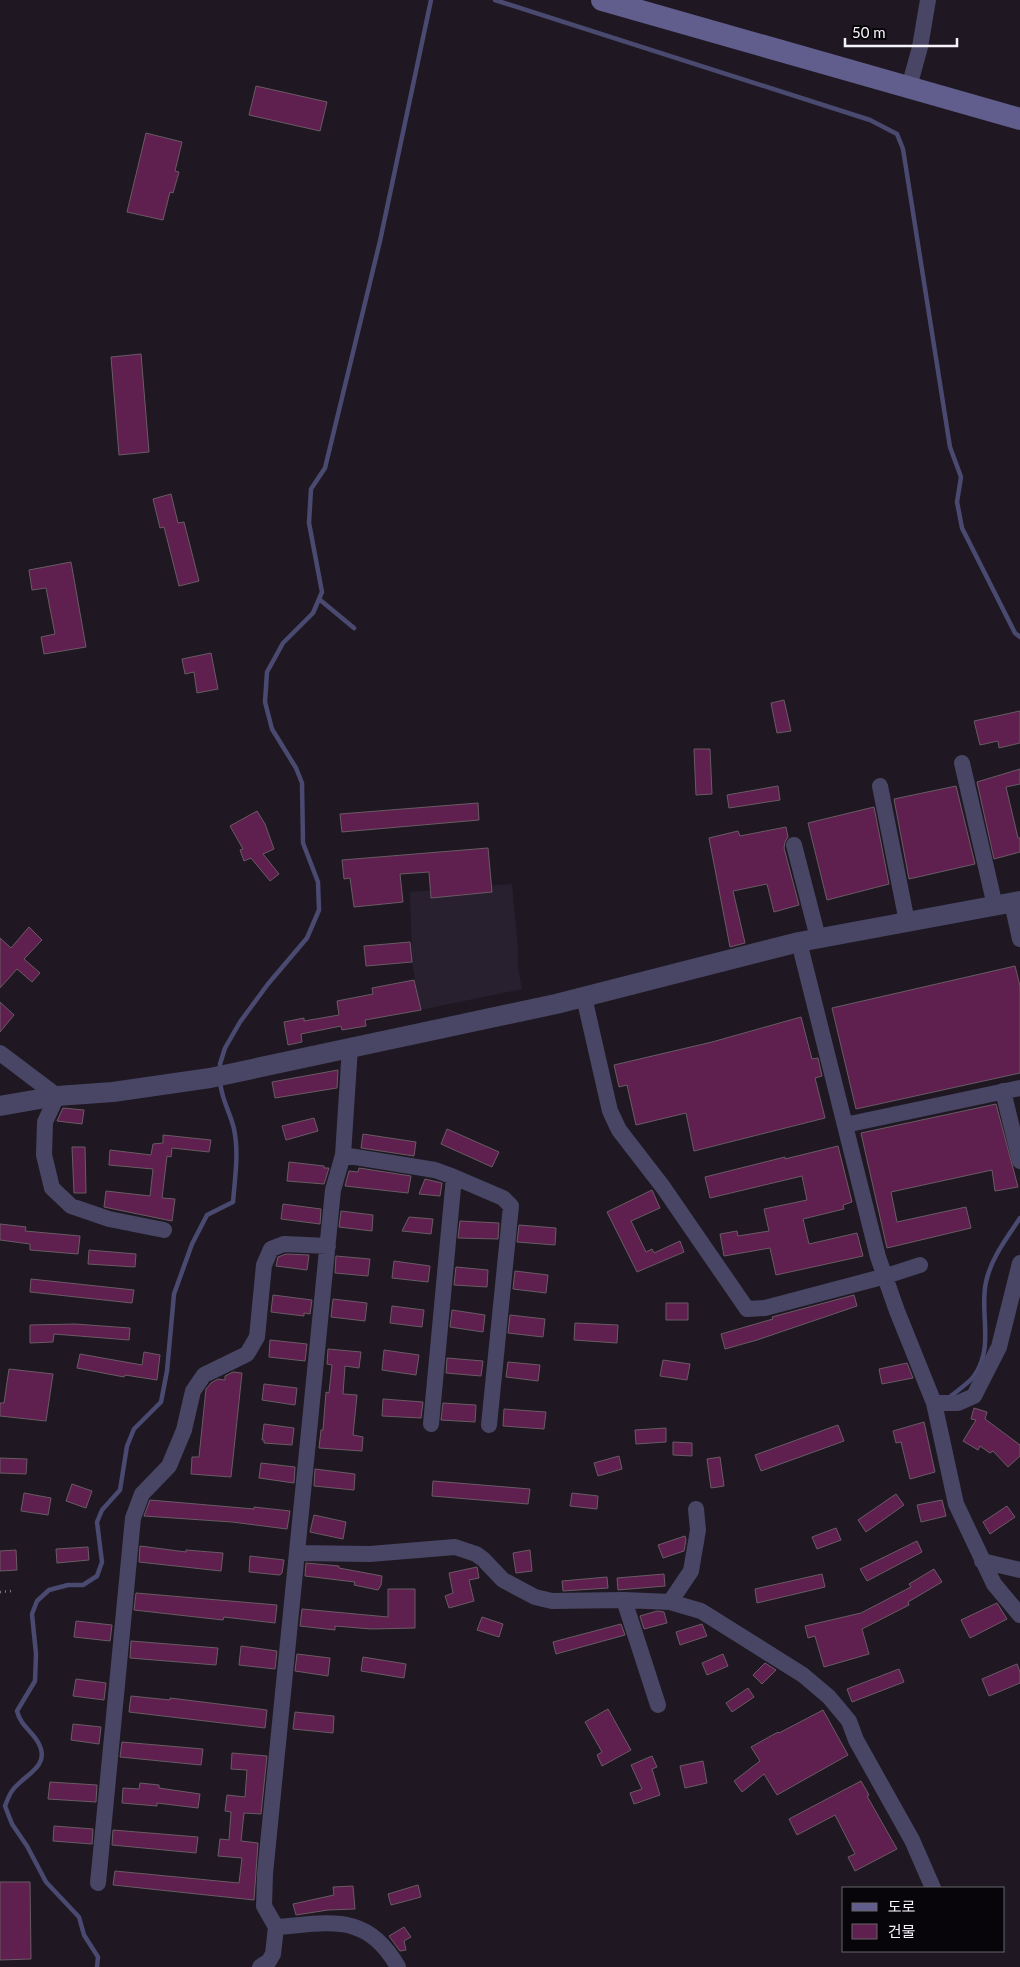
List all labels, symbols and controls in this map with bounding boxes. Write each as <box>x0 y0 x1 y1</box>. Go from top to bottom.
scale bar <box>845 15 958 47</box>
text: 50 m <box>852 23 886 41</box>
legend <box>842 1887 1005 1952</box>
text: 도로 <box>888 1897 916 1915</box>
text: 건물 <box>888 1922 916 1940</box>

